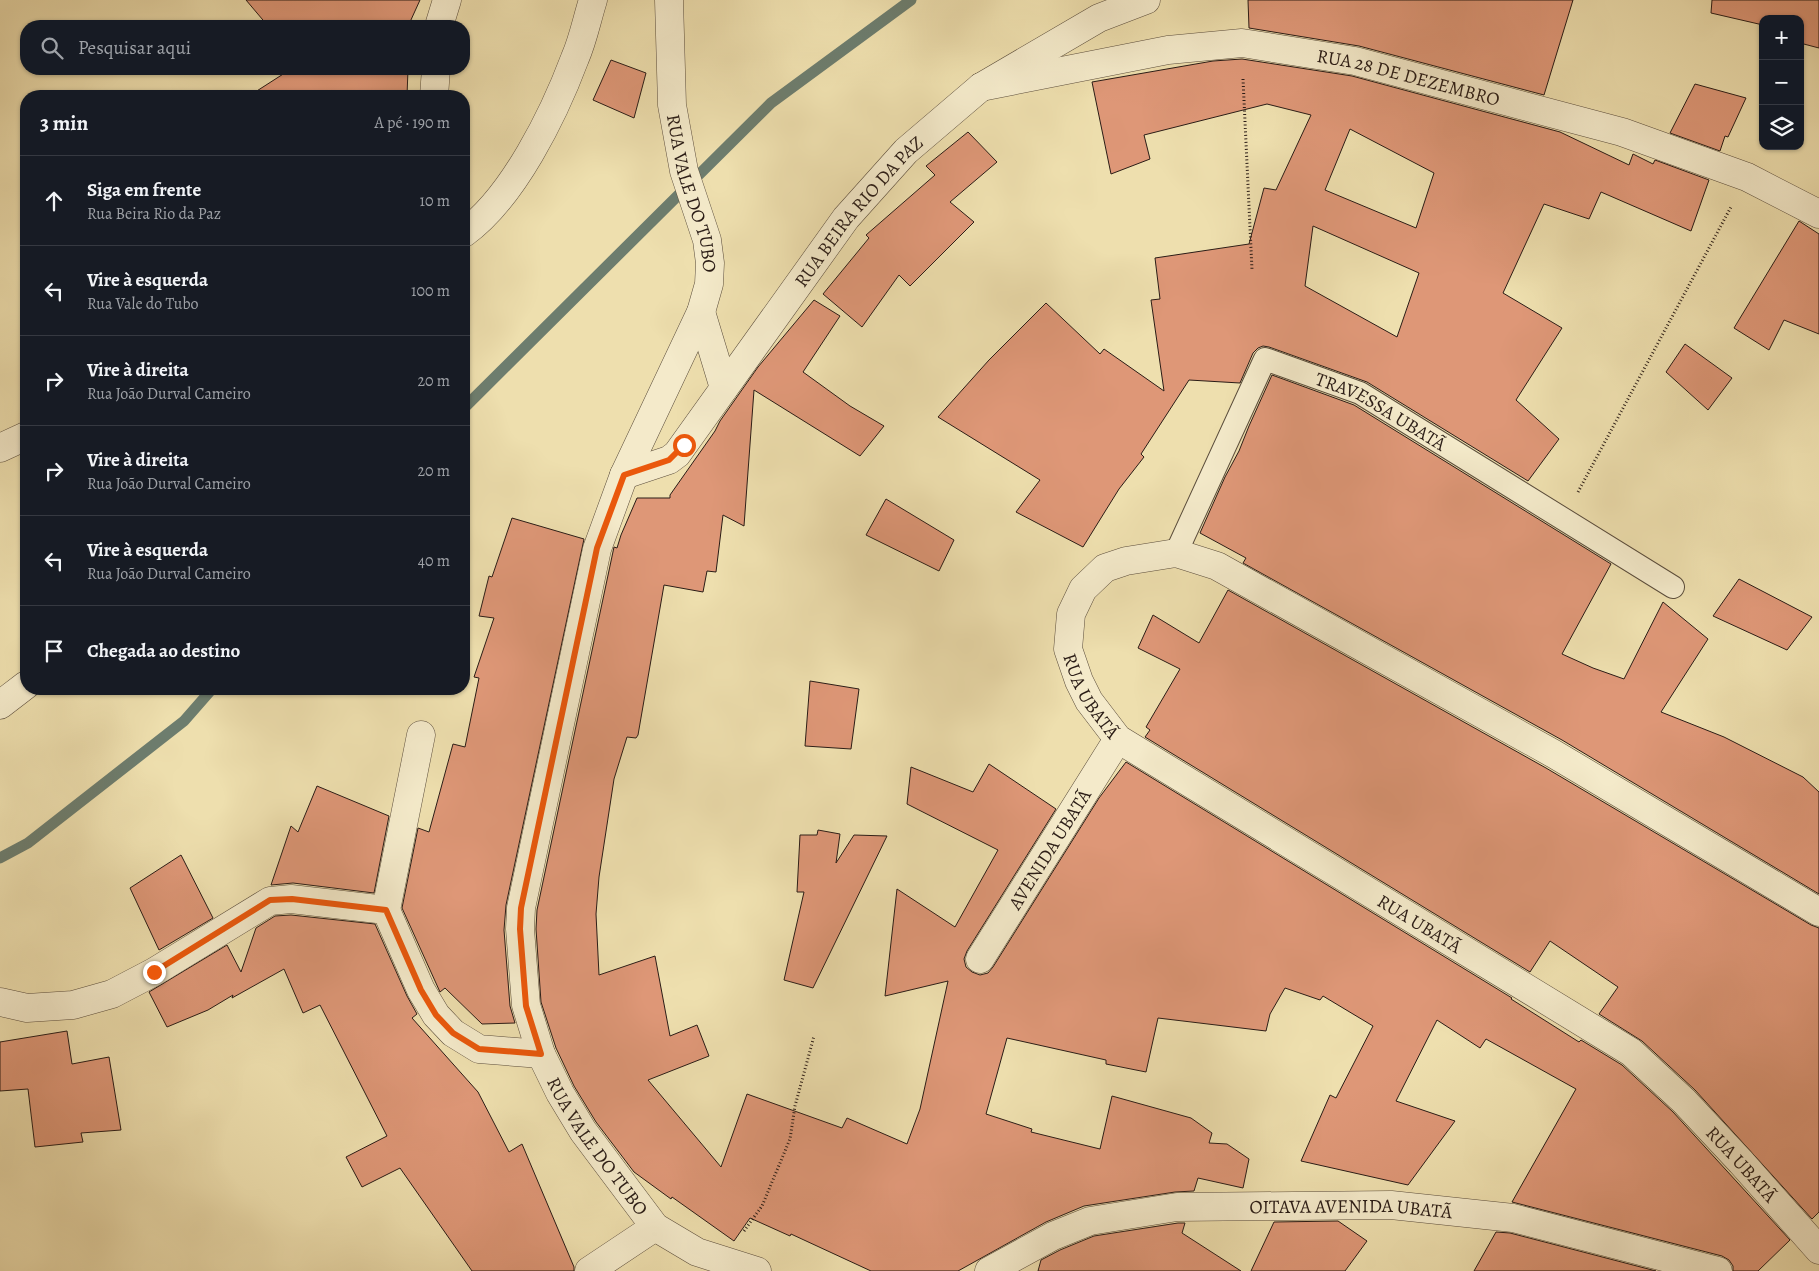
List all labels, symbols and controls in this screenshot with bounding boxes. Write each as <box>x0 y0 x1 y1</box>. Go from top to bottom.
map controls <box>1759 15 1804 150</box>
button: + <box>1759 15 1804 60</box>
search box <box>20 20 470 75</box>
icon: search <box>38 34 66 62</box>
text: Pesquisar aqui <box>78 35 191 61</box>
street label: RUA 28 DE DEZEMBRO <box>1315 43 1503 113</box>
button: − <box>1759 60 1804 105</box>
button: layers <box>1759 105 1804 150</box>
text: 3 min <box>40 109 88 137</box>
text: A pé · 190 m <box>375 112 450 134</box>
street label: RUA VALE DO TUBO <box>660 112 722 273</box>
street label: RUA BEIRA RIO DA PAZ <box>789 130 929 293</box>
text: Siga em frente <box>87 177 201 203</box>
icon: ahead <box>40 187 68 215</box>
text: 10 m <box>420 190 450 212</box>
text: Rua Beira Rio da Paz <box>87 203 221 225</box>
text: Vire à esquerda <box>87 267 208 293</box>
icon: left <box>40 277 68 305</box>
text: 100 m <box>411 280 450 302</box>
text: Rua Vale do Tubo <box>87 293 199 315</box>
text: Vire à direita <box>87 357 189 383</box>
street label: TRAVESSA UBATÃ <box>1312 366 1452 458</box>
icon: right <box>40 367 68 395</box>
text: 20 m <box>417 370 450 392</box>
text: Rua João Durval Cameiro <box>87 383 251 405</box>
route start <box>673 434 696 457</box>
text: Vire à direita <box>87 447 189 473</box>
icon: right <box>40 457 68 485</box>
text: 20 m <box>417 460 450 482</box>
text: Rua João Durval Cameiro <box>87 473 251 495</box>
text: Vire à esquerda <box>87 537 208 563</box>
icon: left <box>40 547 68 575</box>
text: 40 m <box>418 550 450 572</box>
text: Rua João Durval Cameiro <box>87 563 251 585</box>
icon: arrive <box>40 637 68 665</box>
text: Chegada ao destino <box>87 638 240 664</box>
street label: RUA UBATÃ <box>1056 650 1126 745</box>
street label: AVENIDA UBATÃ <box>1002 783 1098 915</box>
street label: RUA UBATÃ <box>1372 888 1467 960</box>
route end <box>143 961 166 984</box>
street label: RUA VALE DO TUBO <box>540 1073 654 1221</box>
street label: RUA UBATÃ <box>1700 1121 1783 1209</box>
street label: OITAVA AVENIDA UBATÃ <box>1249 1193 1454 1226</box>

